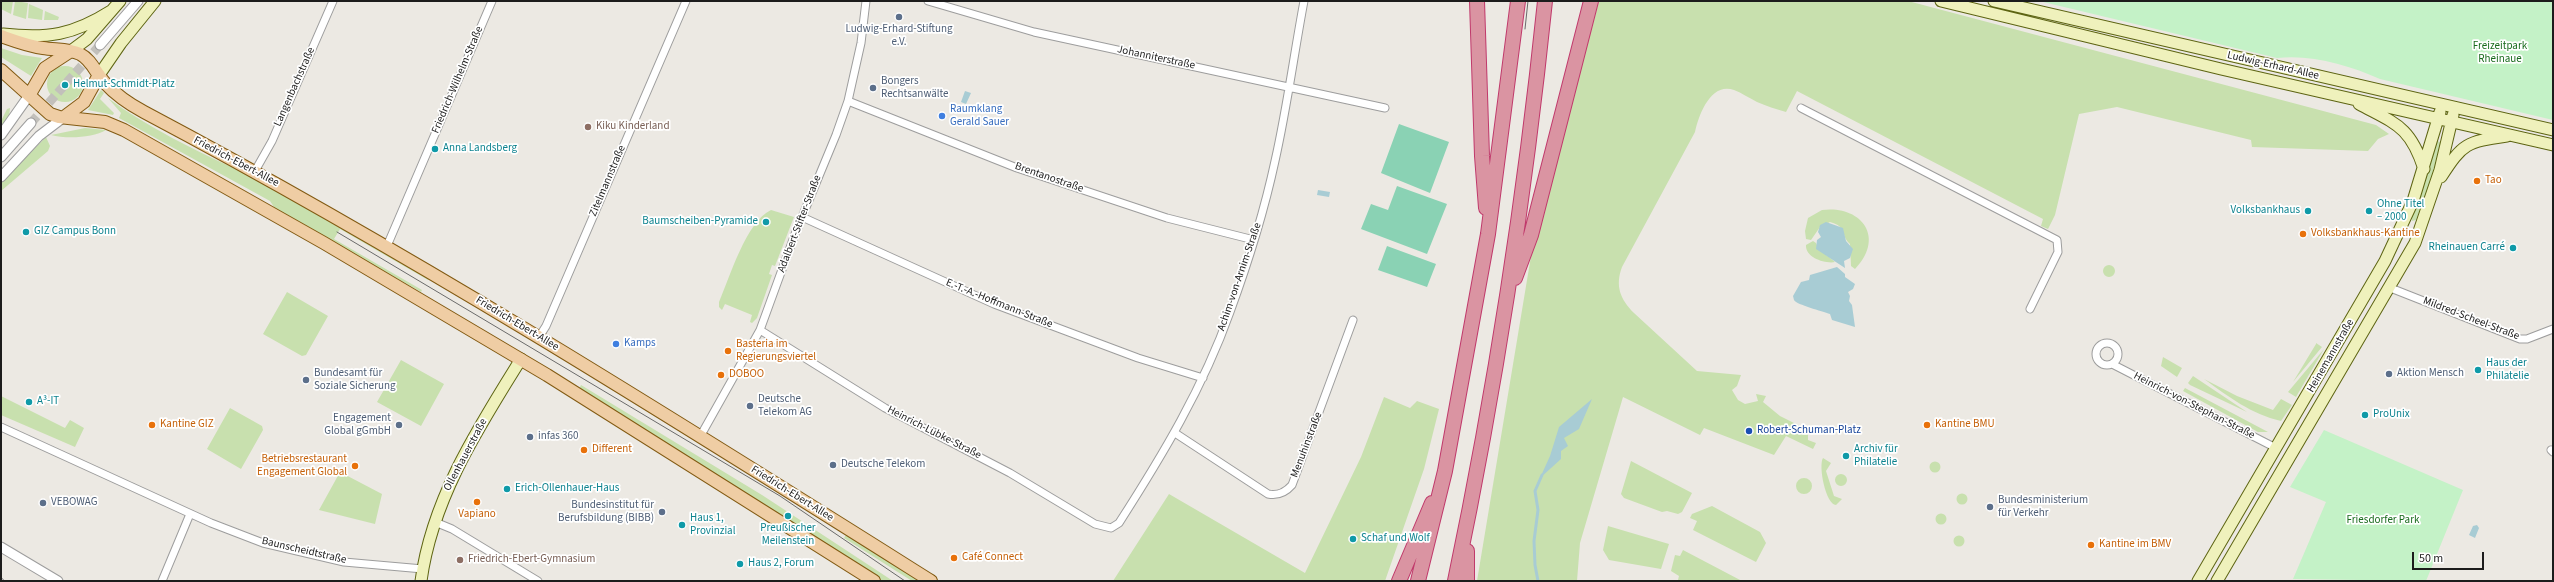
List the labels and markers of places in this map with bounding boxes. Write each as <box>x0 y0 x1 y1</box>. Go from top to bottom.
marker: Ludwig-Erhard-Stiftung e.V. <box>894 12 904 22</box>
place label: Ludwig-Erhard-Stiftung e.V. <box>845 23 953 49</box>
place label: Bongers Rechtsanwälte <box>881 75 949 101</box>
place label: Helmut-Schmidt-Platz <box>73 78 175 92</box>
marker: Helmut-Schmidt-Platz <box>60 80 70 90</box>
marker: Bongers Rechtsanwälte <box>868 83 878 93</box>
place label: Raumklang Gerald Sauer <box>950 103 1009 129</box>
marker: Raumklang Gerald Sauer <box>937 111 947 121</box>
place label: Kiku Kinderland <box>596 120 669 134</box>
marker: Kiku Kinderland <box>583 122 593 132</box>
place label: Anna Landsberg <box>443 142 517 156</box>
marker: Anna Landsberg <box>430 144 440 154</box>
place label: Tao <box>2485 174 2502 188</box>
marker: Tao <box>2472 176 2482 186</box>
place label: Ohne Titel – 2000 <box>2377 198 2424 224</box>
place label: Volksbankhaus <box>2231 204 2300 218</box>
marker: Volksbankhaus <box>2303 206 2313 216</box>
marker: Ohne Titel – 2000 <box>2364 206 2374 216</box>
place label: Baumscheiben-Pyramide <box>642 215 758 229</box>
marker: Baumscheiben-Pyramide <box>761 217 771 227</box>
place label: GIZ Campus Bonn <box>34 225 116 239</box>
marker: GIZ Campus Bonn <box>21 227 31 237</box>
place label: Volksbankhaus-Kantine <box>2311 227 2420 241</box>
marker: Volksbankhaus-Kantine <box>2298 229 2308 239</box>
place label: Rheinauen Carré <box>2429 241 2505 255</box>
marker: Rheinauen Carré <box>2508 243 2518 253</box>
place label: Kamps <box>624 337 656 351</box>
place label: Basteria im Regierungsviertel <box>736 338 816 364</box>
marker: Kamps <box>611 339 621 349</box>
marker: Basteria im Regierungsviertel <box>723 346 733 356</box>
place label: Haus der Philatelie <box>2486 357 2529 383</box>
marker: Haus der Philatelie <box>2473 365 2483 375</box>
place label: Bundesamt für Soziale Sicherung <box>314 367 396 393</box>
place label: Aktion Mensch <box>2397 367 2464 381</box>
place label: DOBOO <box>729 368 764 382</box>
marker: Aktion Mensch <box>2384 369 2394 379</box>
marker: DOBOO <box>716 370 726 380</box>
marker: Bundesamt für Soziale Sicherung <box>301 375 311 385</box>
place label: Deutsche Telekom AG <box>758 393 812 419</box>
place label: A³-IT <box>37 395 59 409</box>
marker: A³-IT <box>24 397 34 407</box>
marker: Deutsche Telekom AG <box>745 401 755 411</box>
place label: ProUnix <box>2373 408 2410 422</box>
marker: ProUnix <box>2360 410 2370 420</box>
place label: Engagement Global gGmbH <box>324 412 391 438</box>
place label: Kantine GIZ <box>160 418 214 432</box>
place label: Kantine BMU <box>1935 418 1995 432</box>
marker: Kantine GIZ <box>147 420 157 430</box>
marker: Engagement Global gGmbH <box>394 420 404 430</box>
marker: Kantine BMU <box>1922 420 1932 430</box>
place label: Robert-Schuman-Platz <box>1757 424 1861 438</box>
marker: Robert-Schuman-Platz <box>1744 426 1754 436</box>
place label: infas 360 <box>538 430 578 444</box>
marker: infas 360 <box>525 432 535 442</box>
place label: Different <box>592 443 632 457</box>
place label: Archiv für Philatelie <box>1854 443 1898 469</box>
marker: Different <box>579 445 589 455</box>
marker: Archiv für Philatelie <box>1841 451 1851 461</box>
place label: Betriebsrestaurant Engagement Global <box>257 453 347 479</box>
place label: Deutsche Telekom <box>841 458 925 472</box>
marker: Deutsche Telekom <box>828 460 838 470</box>
marker: Betriebsrestaurant Engagement Global <box>350 461 360 471</box>
place label: Erich-Ollenhauer-Haus <box>515 482 619 496</box>
marker: Erich-Ollenhauer-Haus <box>502 484 512 494</box>
place label: Bundesministerium für Verkehr <box>1998 494 2088 520</box>
place label: VEBOWAG <box>51 496 97 510</box>
marker: Vapiano <box>472 497 482 507</box>
marker: VEBOWAG <box>38 498 48 508</box>
place label: Bundesinstitut für Berufsbildung (BIBB) <box>558 499 654 525</box>
marker: Bundesministerium für Verkehr <box>1985 502 1995 512</box>
marker: Bundesinstitut für Berufsbildung (BIBB) <box>657 507 667 517</box>
place label: Vapiano <box>458 508 496 522</box>
marker: Preußischer Meilenstein <box>783 511 793 521</box>
place label: Haus 1, Provinzial <box>690 512 735 538</box>
marker: Haus 1, Provinzial <box>677 520 687 530</box>
place label: Preußischer Meilenstein <box>760 522 816 548</box>
place label: Schaf und Wolf <box>1361 532 1430 546</box>
marker: Schaf und Wolf <box>1348 534 1358 544</box>
place label: Kantine im BMV <box>2099 538 2171 552</box>
marker: Kantine im BMV <box>2086 540 2096 550</box>
place label: Café Connect <box>962 551 1023 565</box>
place label: Friedrich-Ebert-Gymnasium <box>468 553 595 567</box>
marker: Café Connect <box>949 553 959 563</box>
marker: Friedrich-Ebert-Gymnasium <box>455 555 465 565</box>
place label: Haus 2, Forum <box>748 557 814 571</box>
marker: Haus 2, Forum <box>735 559 745 569</box>

